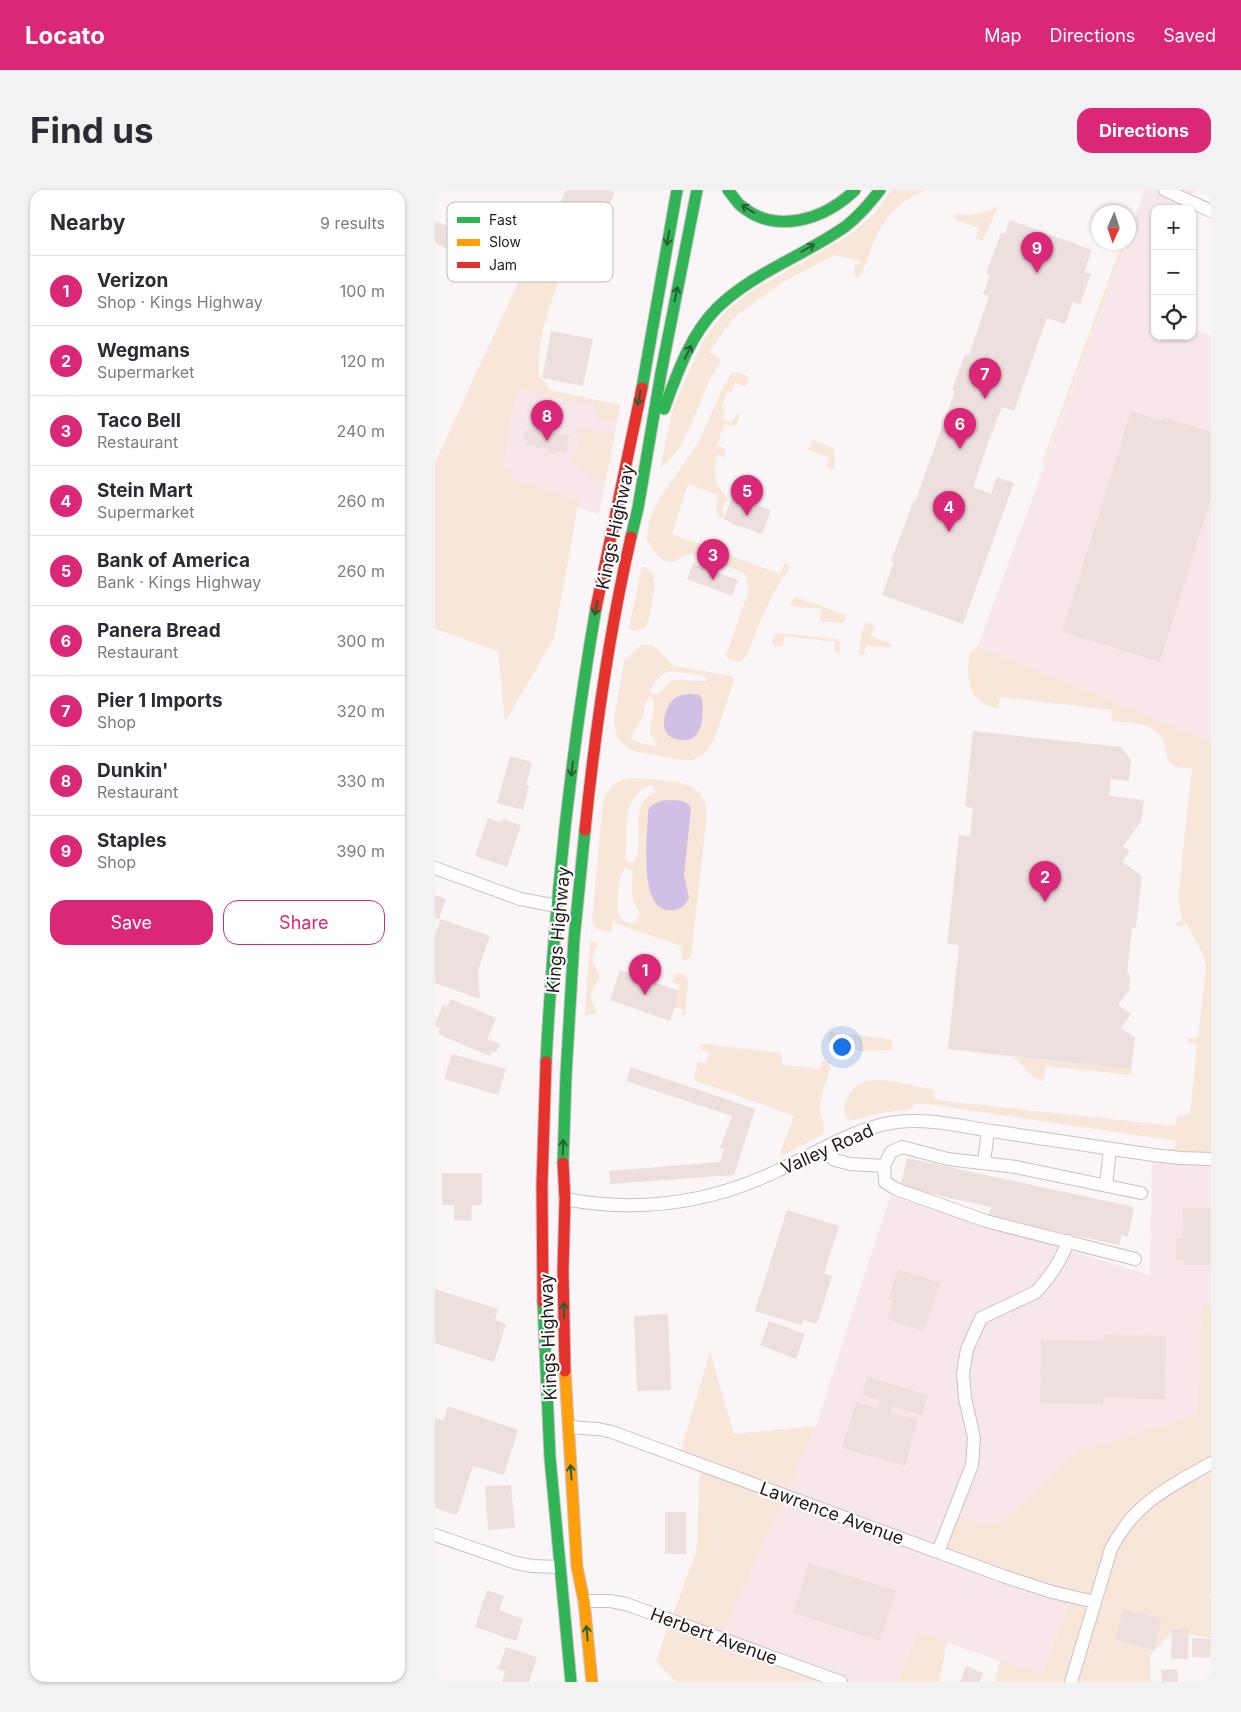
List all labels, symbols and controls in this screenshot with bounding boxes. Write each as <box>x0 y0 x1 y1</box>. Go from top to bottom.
text: Locato <box>25 21 105 50</box>
text: Map <box>984 25 1022 46</box>
text: Directions <box>1050 25 1135 46</box>
text: Saved <box>1163 25 1216 46</box>
button: Directions <box>1077 108 1211 153</box>
text: Find us <box>30 109 154 151</box>
legend <box>447 202 613 282</box>
one-way arrow <box>741 204 755 214</box>
north arrow <box>1091 205 1136 250</box>
map controls <box>1151 205 1196 340</box>
button: + <box>1151 205 1196 250</box>
text: Nearby <box>50 210 125 235</box>
text: Fast <box>489 211 517 228</box>
text: 9 results <box>320 213 385 233</box>
one-way arrow <box>663 230 673 246</box>
pin: 9 <box>1021 232 1053 273</box>
text: Slow <box>489 233 521 250</box>
one-way arrow <box>800 243 815 252</box>
button: − <box>1151 250 1196 295</box>
text: Jam <box>489 256 517 273</box>
text: Verizon <box>97 269 168 292</box>
text: 1 <box>63 281 69 301</box>
text: 100 m <box>340 281 385 301</box>
one-way arrow <box>672 287 682 303</box>
text: Shop · Kings Highway <box>97 292 263 312</box>
button: locate <box>1151 295 1196 340</box>
text: Wegmans <box>97 339 190 362</box>
one-way arrow <box>684 345 693 360</box>
text: 2 <box>61 351 71 371</box>
text: 120 m <box>340 351 385 371</box>
pin: 7 <box>969 358 1001 399</box>
text: Supermarket <box>97 362 194 382</box>
one-way arrow <box>634 389 643 405</box>
pin: 8 <box>531 400 563 441</box>
pin: 6 <box>944 408 976 449</box>
text: Taco Bell <box>97 409 181 432</box>
text: 3 <box>61 421 71 441</box>
text: 240 m <box>337 421 385 441</box>
text: Restaurant <box>97 432 178 452</box>
street label: Kings Highway <box>592 463 638 591</box>
pin: 5 <box>731 475 763 516</box>
text: Stein Mart <box>97 479 193 502</box>
text: 4 <box>61 491 71 511</box>
text: 260 m <box>337 491 385 511</box>
pin: 4 <box>933 491 965 532</box>
text: Supermarket <box>97 502 194 522</box>
pin: 3 <box>697 539 729 580</box>
text: Bank of America <box>97 549 250 572</box>
text: 5 <box>61 561 71 581</box>
text: 260 m <box>337 561 385 581</box>
text: Bank · Kings Highway <box>97 572 261 592</box>
one-way arrow <box>591 600 600 616</box>
text: Panera Bread <box>97 619 221 642</box>
text: 6 <box>61 631 71 651</box>
text: 300 m <box>336 631 385 651</box>
text: Restaurant <box>97 642 178 662</box>
text: Pier 1 Imports <box>97 689 223 712</box>
text: 7 <box>61 701 71 721</box>
text: 320 m <box>337 701 385 721</box>
text: Shop <box>97 712 136 732</box>
text: Dunkin' <box>97 759 168 782</box>
one-way arrow <box>566 761 576 777</box>
text: 8 <box>61 771 71 791</box>
text: 330 m <box>337 771 385 791</box>
text: Restaurant <box>97 782 178 802</box>
text: Staples <box>97 829 167 852</box>
text: 9 <box>61 841 71 861</box>
text: 390 m <box>337 841 385 861</box>
text: Shop <box>97 852 136 872</box>
pin: 2 <box>1029 861 1061 902</box>
street label: Kings Highway <box>542 866 574 994</box>
button: Save <box>50 900 213 945</box>
button: Share <box>223 900 385 945</box>
pin: 1 <box>629 954 661 995</box>
your location <box>829 1034 855 1060</box>
street label: Valley Road <box>777 1119 877 1179</box>
one-way arrow <box>559 1140 568 1156</box>
street label: Kings Highway <box>535 1273 561 1401</box>
one-way arrow <box>559 1302 569 1318</box>
one-way arrow <box>567 1464 576 1480</box>
street label: Lawrence Avenue <box>757 1477 907 1549</box>
street label: Herbert Avenue <box>648 1603 780 1669</box>
one-way arrow <box>582 1626 592 1642</box>

